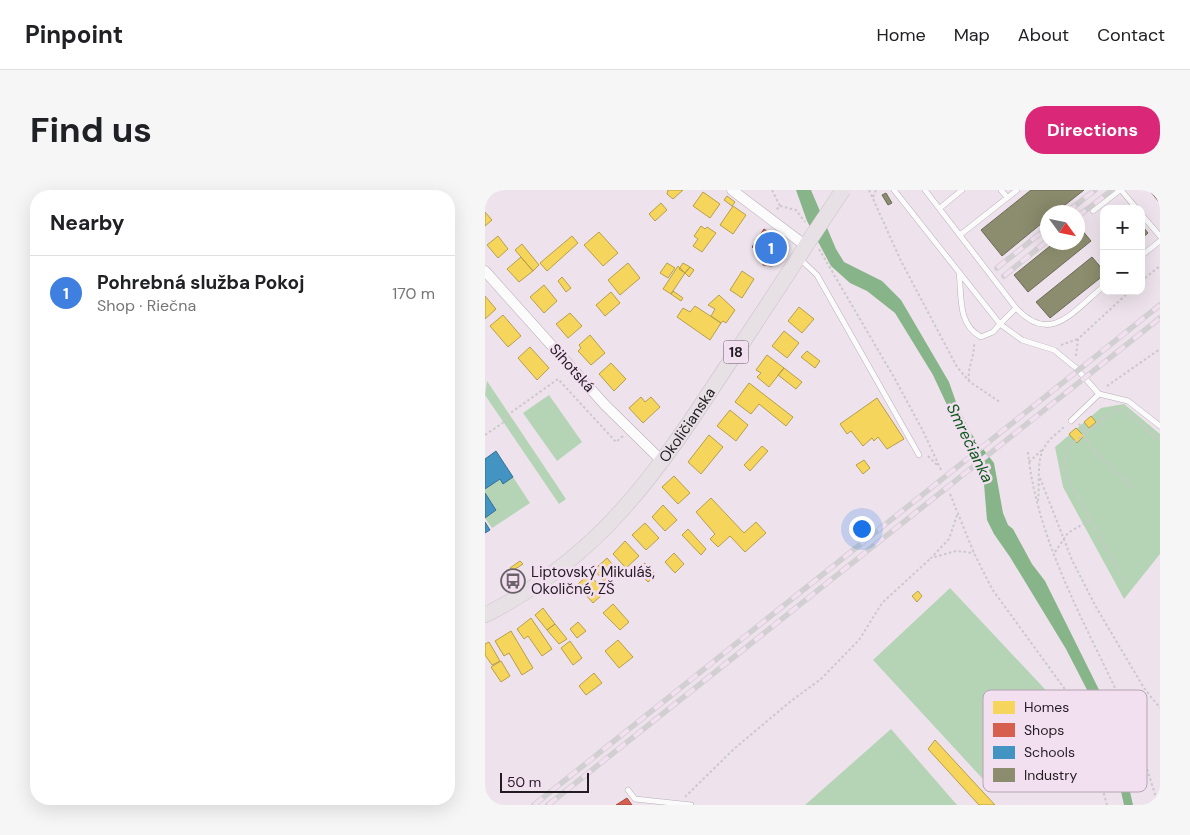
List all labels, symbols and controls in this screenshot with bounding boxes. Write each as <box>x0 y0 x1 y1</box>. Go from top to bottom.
text: Pinpoint <box>25 19 123 50</box>
text: Home <box>876 23 926 47</box>
text: Map <box>954 23 990 47</box>
text: About <box>1018 23 1069 47</box>
text: Contact <box>1097 23 1165 47</box>
button: Directions <box>1025 106 1160 154</box>
text: Find us <box>30 107 152 153</box>
north arrow <box>1040 205 1085 250</box>
map controls <box>1100 205 1145 295</box>
button: + <box>1100 205 1145 250</box>
text: Nearby <box>50 209 124 237</box>
pin: 1 <box>755 229 787 267</box>
button: − <box>1100 250 1145 295</box>
text: Pohrebná služba Pokoj <box>97 270 304 295</box>
text: 1 <box>63 283 69 304</box>
text: 170 m <box>392 283 435 304</box>
text: Shop · Riečna <box>97 295 196 316</box>
street label: Sihotská <box>545 340 599 396</box>
road number: 18 <box>723 340 749 363</box>
street label: Okoličianska <box>654 384 720 466</box>
water label: Smrečianka <box>942 400 998 486</box>
your location <box>849 516 875 542</box>
place label: Liptovský Mikuláš, Okoličné, ZŠ <box>531 562 655 599</box>
bus stop icon: Liptovský Mikuláš, Okoličné, ZŠ <box>500 568 526 594</box>
legend <box>983 690 1147 792</box>
text: Homes <box>1024 698 1069 716</box>
text: Shops <box>1024 721 1064 739</box>
text: Schools <box>1024 743 1075 761</box>
text: Industry <box>1024 766 1077 784</box>
scale bar <box>500 770 589 793</box>
text: 50 m <box>507 773 541 791</box>

